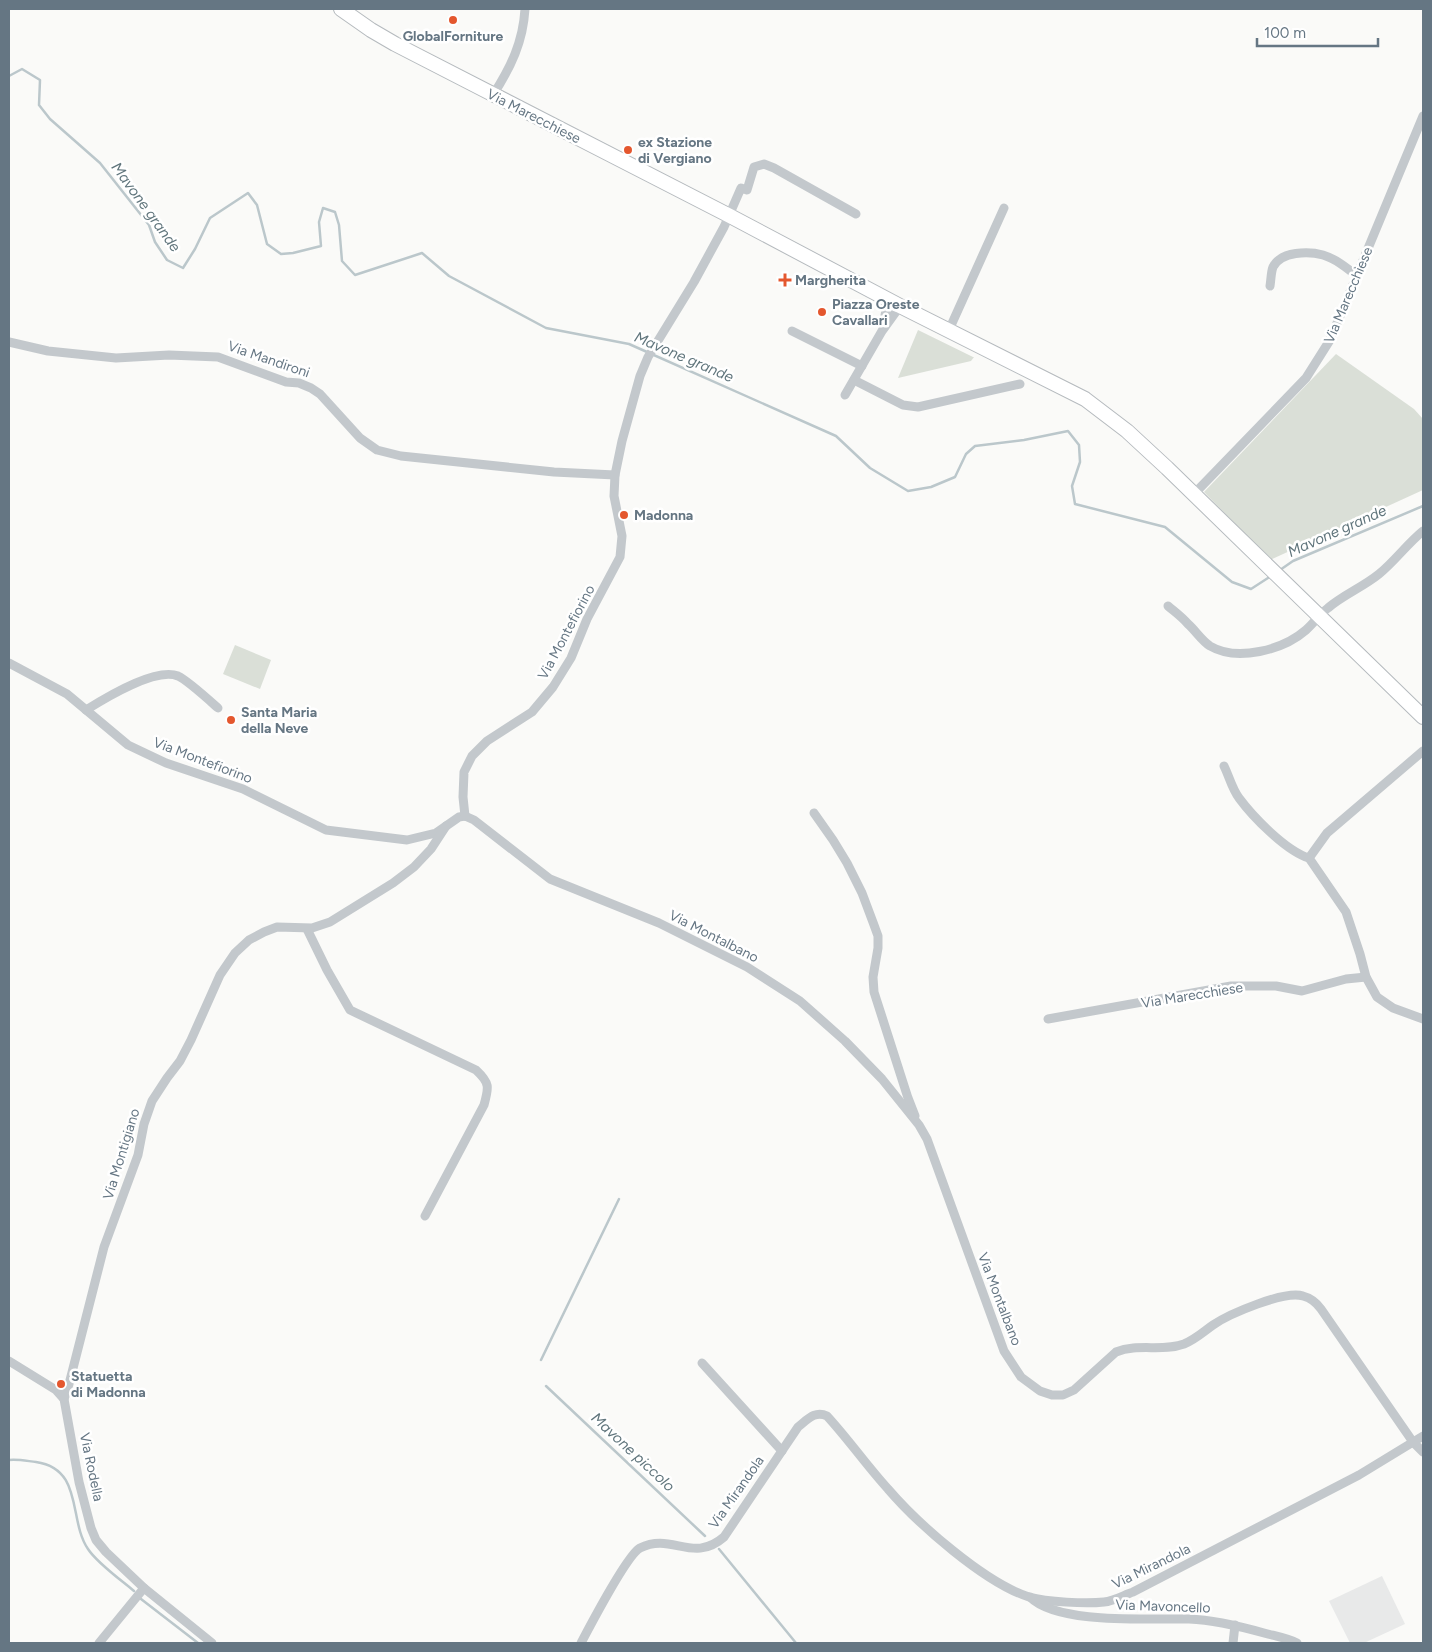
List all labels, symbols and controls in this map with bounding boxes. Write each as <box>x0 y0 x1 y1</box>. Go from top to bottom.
marker: GlobalForniture <box>447 14 459 26</box>
scale bar <box>1257 15 1378 47</box>
text: 100 m <box>1264 24 1306 42</box>
place label: GlobalForniture <box>403 28 504 45</box>
street label: Via Marecchiese <box>484 86 584 148</box>
place label: ex Stazione di Vergiano <box>638 134 712 167</box>
marker: ex Stazione di Vergiano <box>622 144 634 156</box>
water label: Mavone grande <box>108 159 184 255</box>
street label: Via Marecchiese <box>1321 244 1377 346</box>
place label: Margherita <box>795 272 866 289</box>
marker: Margherita <box>779 274 791 286</box>
place label: Piazza Oreste Cavallari <box>832 296 920 329</box>
marker: Piazza Oreste Cavallari <box>816 306 828 318</box>
water label: Mavone grande <box>632 328 736 386</box>
street label: Via Mandironi <box>226 337 312 381</box>
water label: Mavone grande <box>1285 501 1389 561</box>
place label: Madonna <box>634 507 693 524</box>
marker: Madonna <box>618 509 630 521</box>
street label: Via Montefiorino <box>534 582 599 682</box>
place label: Santa Maria della Neve <box>241 704 317 737</box>
marker: Santa Maria della Neve <box>225 714 237 726</box>
street label: Via Montefiorino <box>151 734 255 787</box>
street label: Via Montalbano <box>666 907 761 966</box>
street label: Via Marecchiese <box>1140 979 1245 1012</box>
street label: Via Montigiano <box>100 1107 143 1202</box>
street label: Via Montalbano <box>974 1250 1025 1348</box>
place label: Statuetta di Madonna <box>71 1368 146 1401</box>
marker: Statuetta di Madonna <box>55 1378 67 1390</box>
water label: Mavone piccolo <box>588 1409 679 1495</box>
street label: Via Rodella <box>76 1431 107 1503</box>
street label: Via Mirandola <box>705 1453 768 1532</box>
street label: Via Mirandola <box>1109 1540 1193 1593</box>
street label: Via Mavoncello <box>1115 1596 1211 1617</box>

